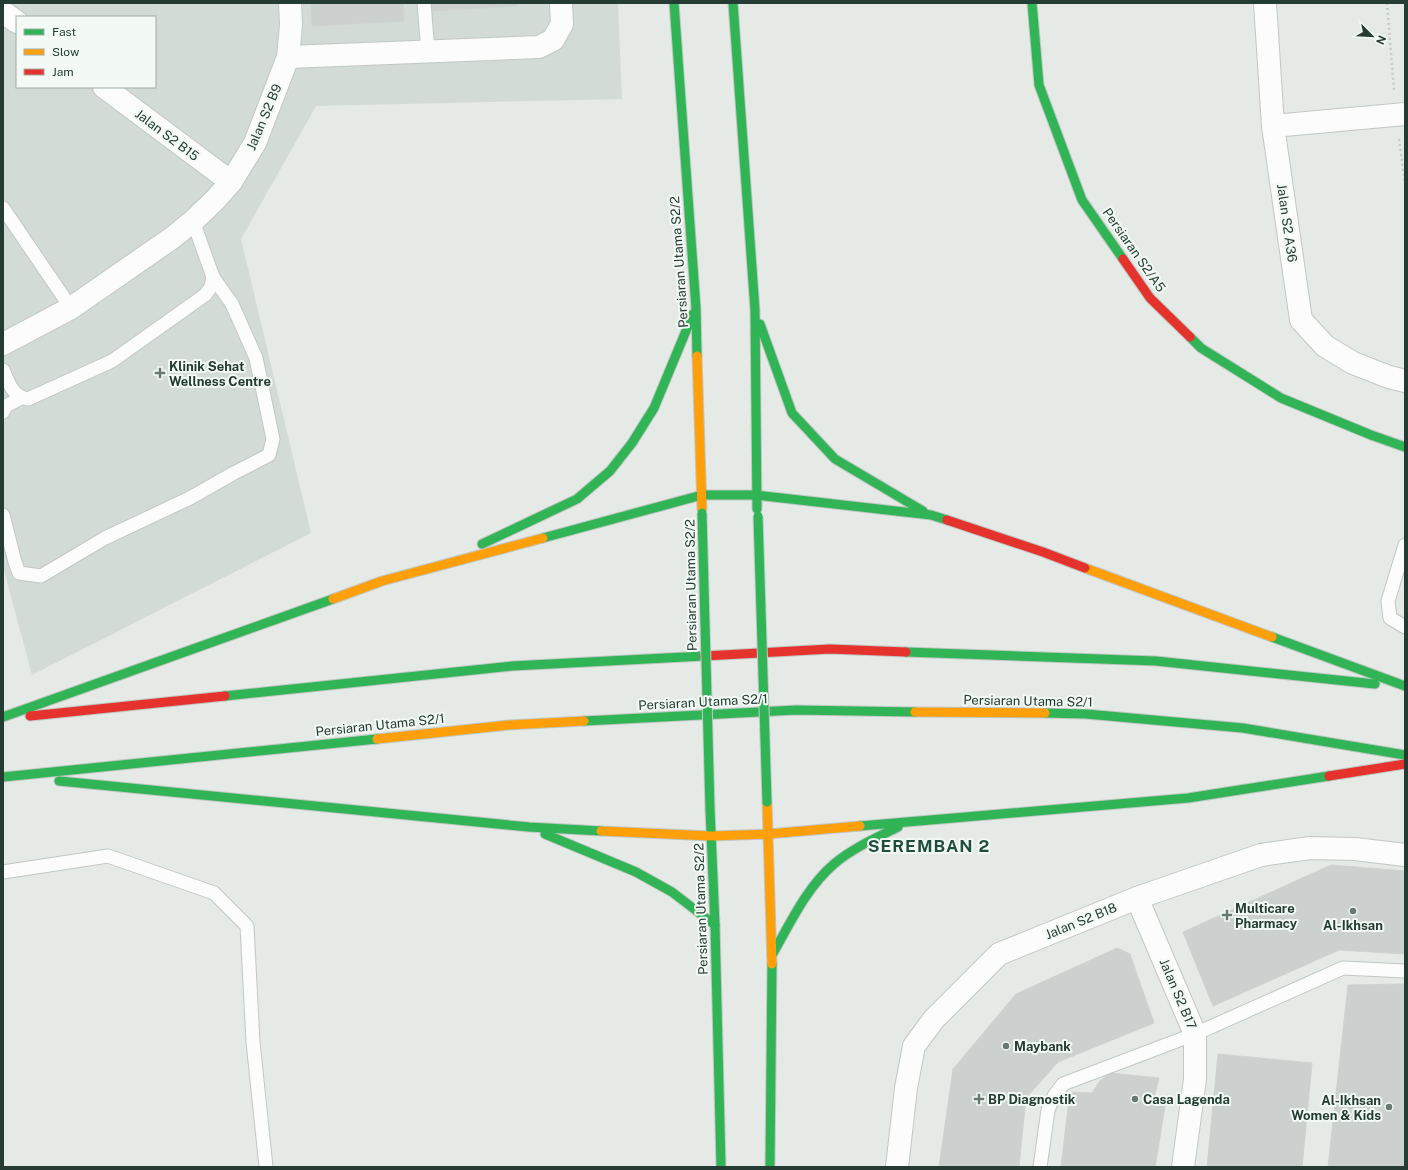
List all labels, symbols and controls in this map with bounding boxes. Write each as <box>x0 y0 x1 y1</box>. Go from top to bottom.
legend <box>16 16 156 88</box>
north arrow <box>1352 16 1392 56</box>
text: Fast <box>52 25 77 39</box>
text: N <box>1374 34 1388 46</box>
text: Slow <box>52 45 80 59</box>
text: Jam <box>52 65 74 79</box>
street label: Jalan S2 B9 <box>243 82 285 152</box>
street label: Jalan S2 B15 <box>132 106 202 164</box>
street label: Jalan S2 A36 <box>1274 183 1300 263</box>
street label: Persiaran Utama S2/2 <box>667 195 691 328</box>
street label: Persiaran S2/A5 <box>1100 205 1168 295</box>
place label: Klinik Sehat Wellness Centre <box>169 359 271 389</box>
marker: Klinik Sehat Wellness Centre <box>154 367 166 379</box>
street label: Persiaran Utama S2/2 <box>682 519 700 651</box>
street label: Persiaran Utama S2/1 <box>638 691 768 713</box>
street label: Persiaran Utama S2/1 <box>963 692 1093 710</box>
street label: Persiaran Utama S2/1 <box>315 711 445 739</box>
district label: SEREMBAN 2 <box>868 836 990 856</box>
street label: Persiaran Utama S2/2 <box>691 842 711 975</box>
street label: Jalan S2 B18 <box>1043 900 1119 942</box>
place label: Multicare Pharmacy <box>1235 901 1298 931</box>
marker: Al-Ikhsan <box>1348 906 1358 916</box>
marker: Multicare Pharmacy <box>1222 910 1232 920</box>
place label: Al-Ikhsan <box>1323 918 1383 933</box>
street label: Jalan S2 B17 <box>1156 956 1200 1032</box>
place label: Maybank <box>1014 1039 1071 1054</box>
marker: Maybank <box>1001 1041 1011 1051</box>
place label: BP Diagnostik <box>988 1092 1076 1107</box>
place label: Casa Lagenda <box>1143 1092 1230 1107</box>
marker: BP Diagnostik <box>973 1093 985 1105</box>
place label: Al-Ikhsan Women & Kids <box>1291 1093 1381 1123</box>
marker: Casa Lagenda <box>1130 1094 1140 1104</box>
marker: Al-Ikhsan Women & Kids <box>1384 1102 1394 1112</box>

